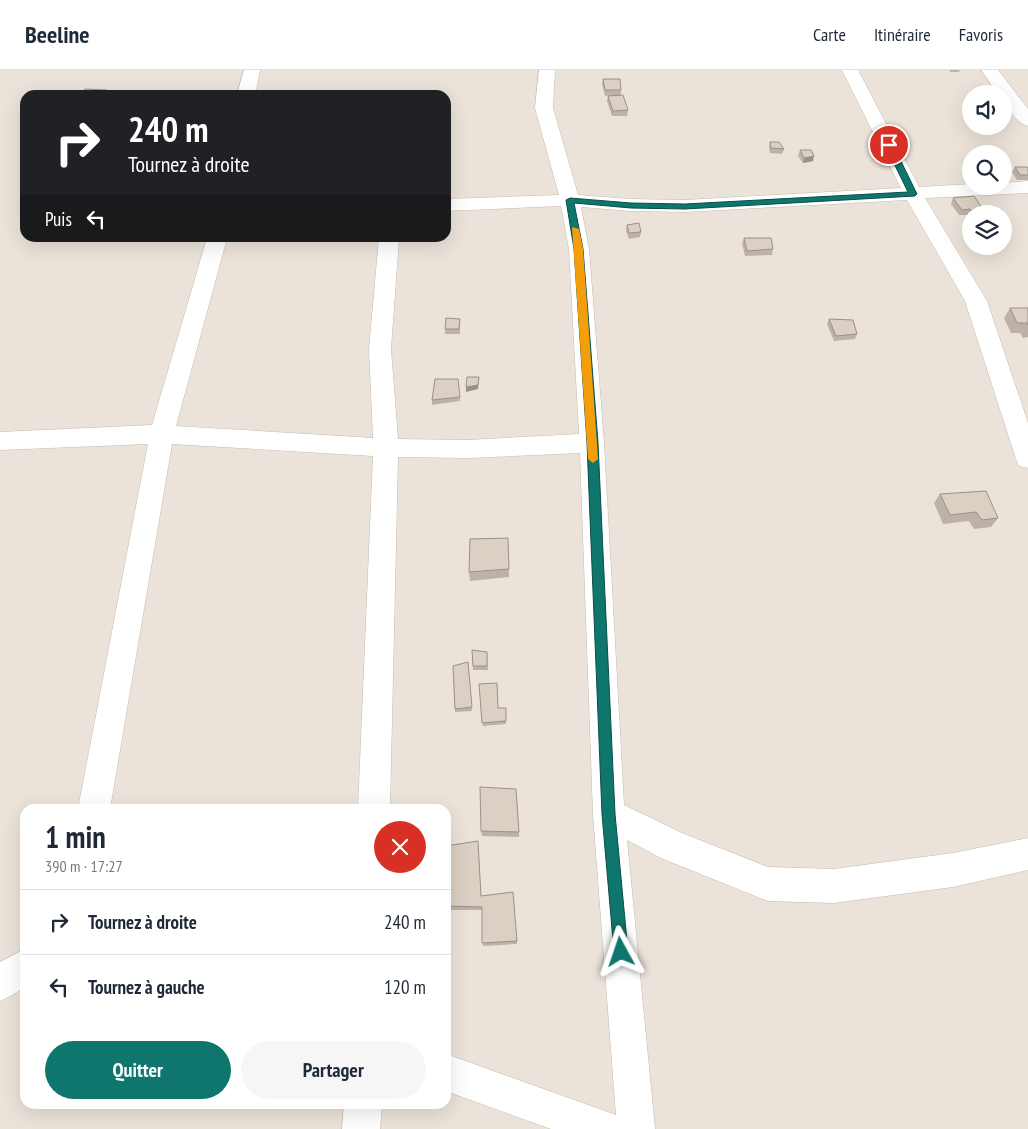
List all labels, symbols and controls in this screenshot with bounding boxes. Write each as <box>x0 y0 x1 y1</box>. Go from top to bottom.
text: Beeline <box>25 19 90 50</box>
text: Carte <box>813 23 846 46</box>
text: Itinéraire <box>874 23 931 46</box>
text: Favoris <box>959 23 1003 46</box>
map controls <box>962 85 1012 255</box>
button: sound <box>962 85 1012 135</box>
text: 240 m <box>128 106 209 152</box>
icon: right <box>45 110 110 175</box>
pin <box>868 124 910 166</box>
icon: arrive <box>875 131 903 159</box>
button: search <box>962 145 1012 195</box>
text: Tournez à droite <box>128 150 250 178</box>
icon: left <box>82 205 110 233</box>
button: layers <box>962 205 1012 255</box>
text: Puis <box>45 207 72 231</box>
text: 1 min <box>45 817 106 856</box>
button: close <box>374 821 426 873</box>
text: 390 m · 17:27 <box>45 856 123 876</box>
icon: right <box>45 908 73 936</box>
text: Tournez à droite <box>88 910 197 934</box>
text: 240 m <box>384 910 426 934</box>
position arrow <box>594 925 646 977</box>
icon: left <box>45 973 73 1001</box>
text: Tournez à gauche <box>88 975 205 999</box>
text: 120 m <box>384 975 426 999</box>
button: Quitter <box>45 1041 231 1099</box>
button: Partager <box>241 1041 426 1099</box>

